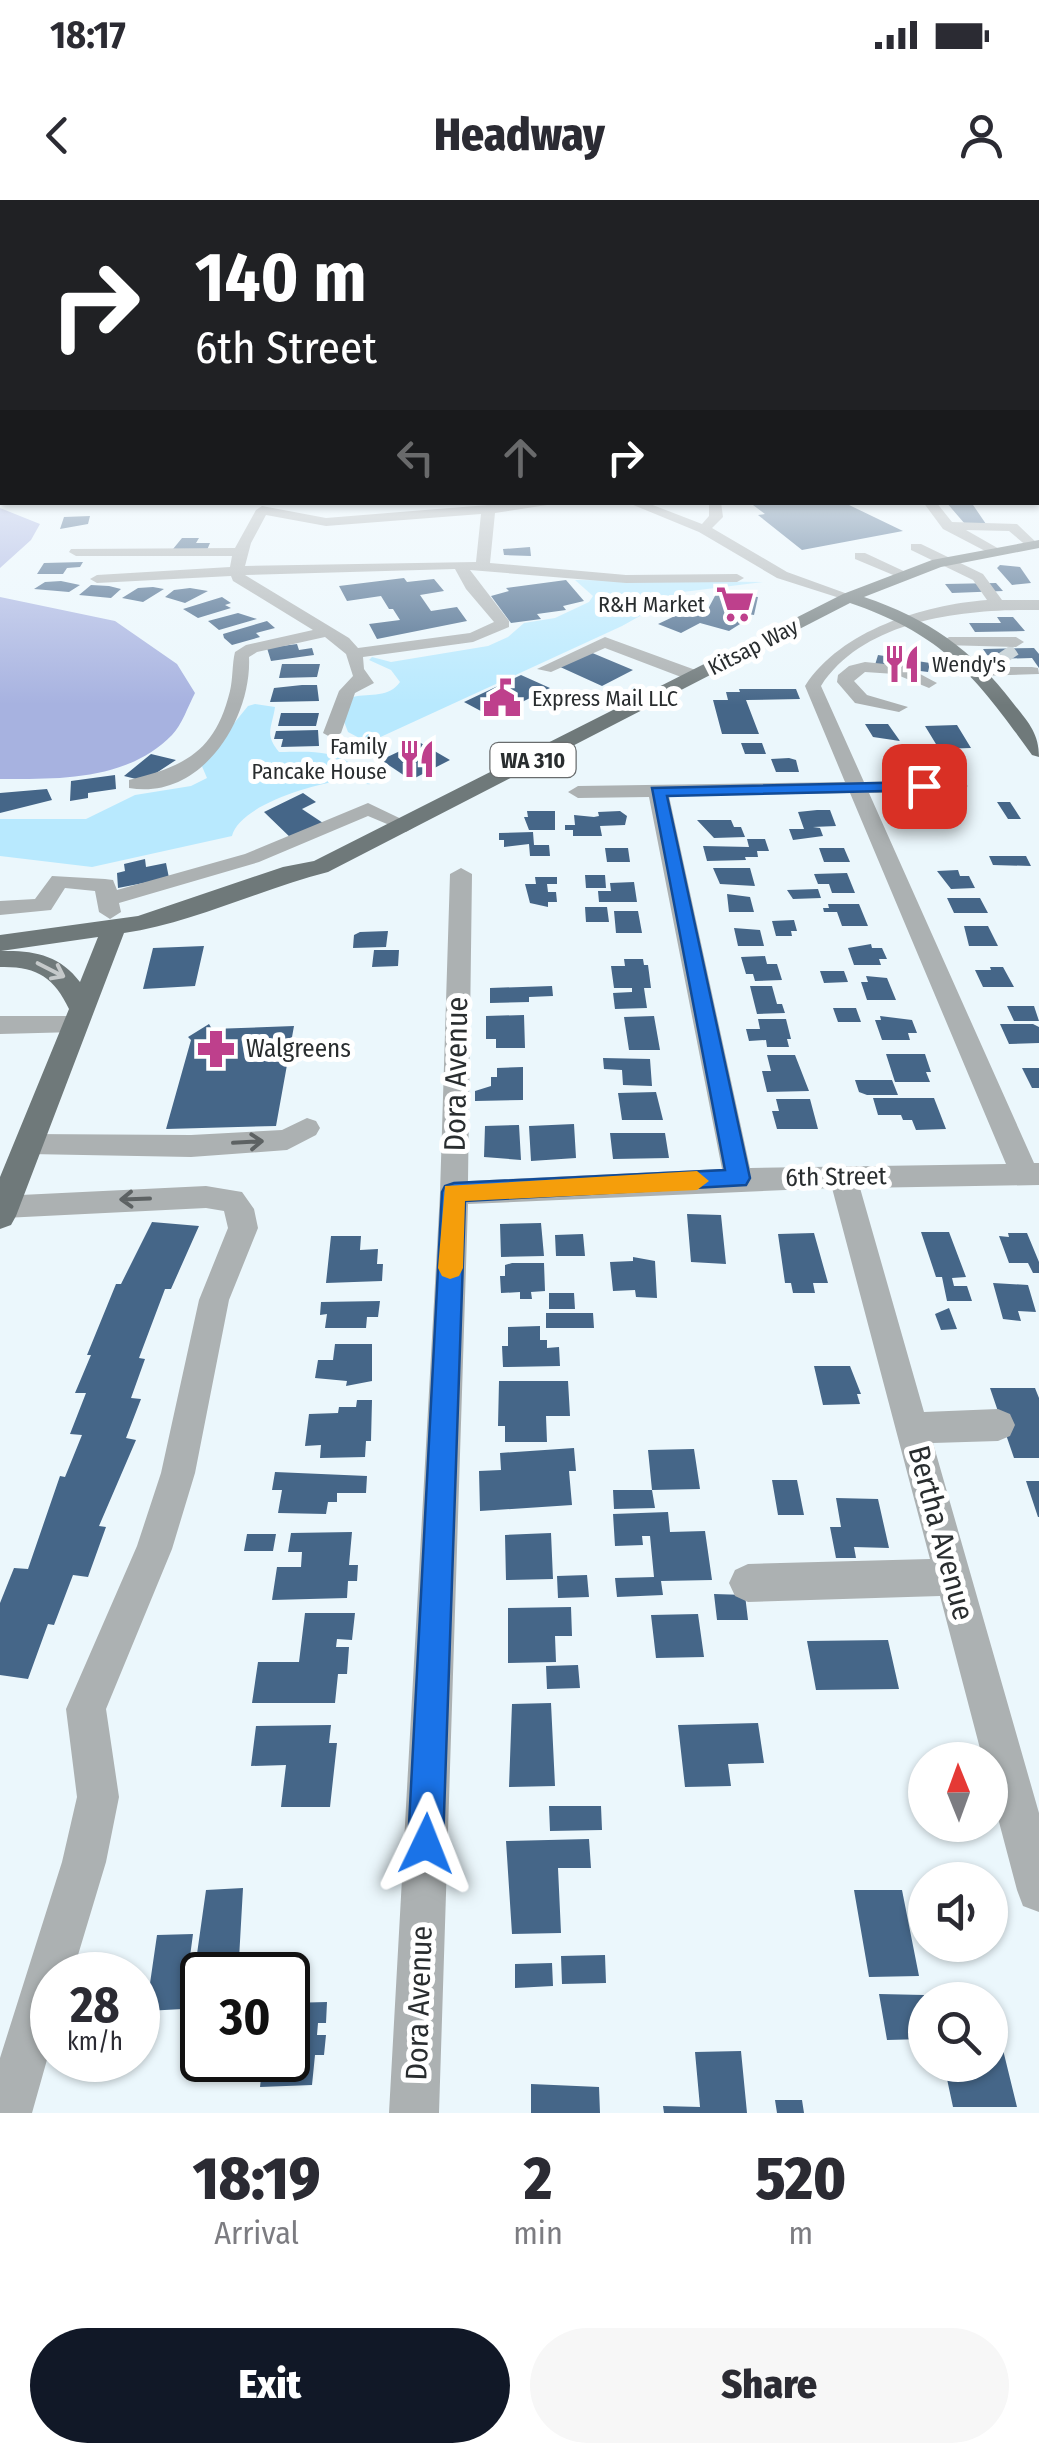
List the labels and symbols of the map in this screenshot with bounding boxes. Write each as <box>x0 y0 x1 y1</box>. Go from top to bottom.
supermarket icon: R&H Market <box>714 583 756 625</box>
place label: R&H Market <box>598 591 706 618</box>
street label: Kitsap Way <box>703 613 803 681</box>
restaurant icon: Wendy's <box>881 643 923 685</box>
place label: Wendy's <box>932 651 1006 678</box>
public building icon: Express Mail LLC <box>481 677 523 719</box>
place label: Express Mail LLC <box>532 685 678 712</box>
place label: Family Pancake House <box>252 733 387 785</box>
restaurant icon: Family Pancake House <box>396 738 438 780</box>
road number: WA 310 <box>490 743 576 777</box>
pin <box>882 744 967 829</box>
one-way arrow <box>36 961 65 980</box>
street label: Dora Avenue <box>437 996 475 1152</box>
pharmacy icon: Walgreens <box>195 1028 237 1070</box>
place label: Walgreens <box>246 1034 351 1064</box>
one-way arrow <box>232 1132 264 1151</box>
street label: 6th Street <box>785 1161 888 1193</box>
one-way arrow <box>119 1189 151 1208</box>
street label: Bertha Avenue <box>900 1442 982 1624</box>
north arrow <box>908 1742 1008 1842</box>
position arrow <box>374 1792 478 1896</box>
street label: Dora Avenue <box>398 1925 440 2081</box>
speed limit sign: 30 <box>180 1952 310 2082</box>

